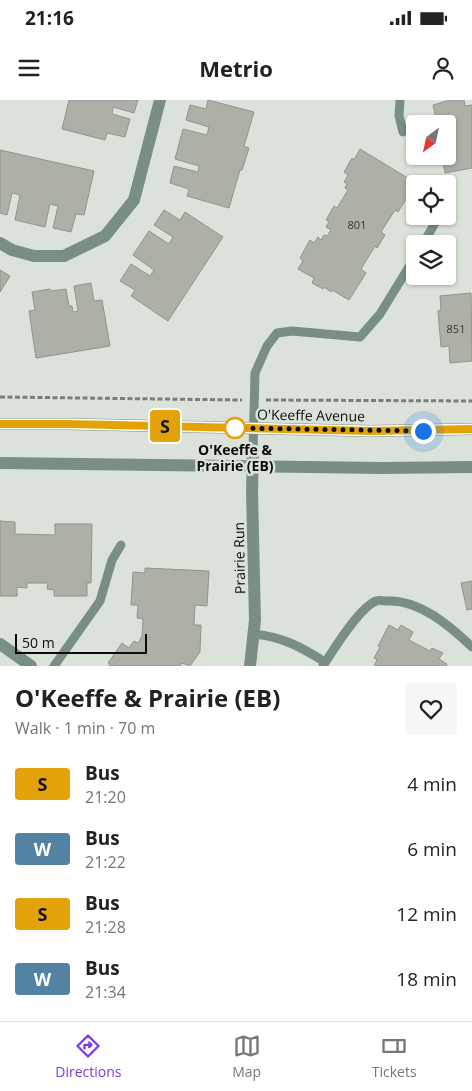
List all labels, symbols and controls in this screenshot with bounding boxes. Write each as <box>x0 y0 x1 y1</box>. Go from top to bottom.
text: 21:16 <box>25 5 74 31</box>
text: Metrio <box>199 53 273 83</box>
icon: menu <box>15 54 43 82</box>
icon: person <box>429 54 457 82</box>
north arrow <box>406 115 456 165</box>
map controls <box>406 115 456 285</box>
button: locate <box>406 175 456 225</box>
house number: 801 <box>348 217 366 232</box>
button: layers <box>406 235 456 285</box>
house number: 851 <box>447 321 465 336</box>
street label: O'Keeffe Avenue <box>257 405 365 425</box>
line badge: S <box>149 410 181 442</box>
text: S <box>160 414 170 438</box>
marker: O'Keeffe & Prairie (EB) <box>224 417 246 439</box>
your location <box>411 419 436 444</box>
place label: O'Keeffe & Prairie (EB) <box>196 440 274 475</box>
street label: Prairie Run <box>229 522 249 594</box>
scale bar <box>15 631 148 654</box>
text: 50 m <box>22 633 55 652</box>
text: O'Keeffe & Prairie (EB) <box>15 681 280 714</box>
button: heart <box>405 683 457 735</box>
text: Walk · 1 min · 70 m <box>15 717 155 739</box>
text: Bus <box>85 760 120 786</box>
text: 4 min <box>407 771 457 797</box>
text: S <box>38 772 47 796</box>
text: 21:20 <box>85 786 126 808</box>
text: Bus <box>85 825 120 851</box>
text: 6 min <box>407 836 457 862</box>
text: W <box>34 837 51 861</box>
text: 21:22 <box>85 851 126 873</box>
text: Bus <box>85 890 120 916</box>
text: 12 min <box>396 901 457 927</box>
text: S <box>38 902 47 926</box>
text: 21:28 <box>85 916 126 938</box>
text: Bus <box>85 955 120 981</box>
text: 18 min <box>396 966 457 992</box>
text: W <box>34 967 51 991</box>
text: 21:34 <box>85 981 126 1003</box>
tab: Directions <box>55 1032 122 1081</box>
tab: Map <box>232 1032 261 1081</box>
tab: Tickets <box>372 1032 417 1081</box>

